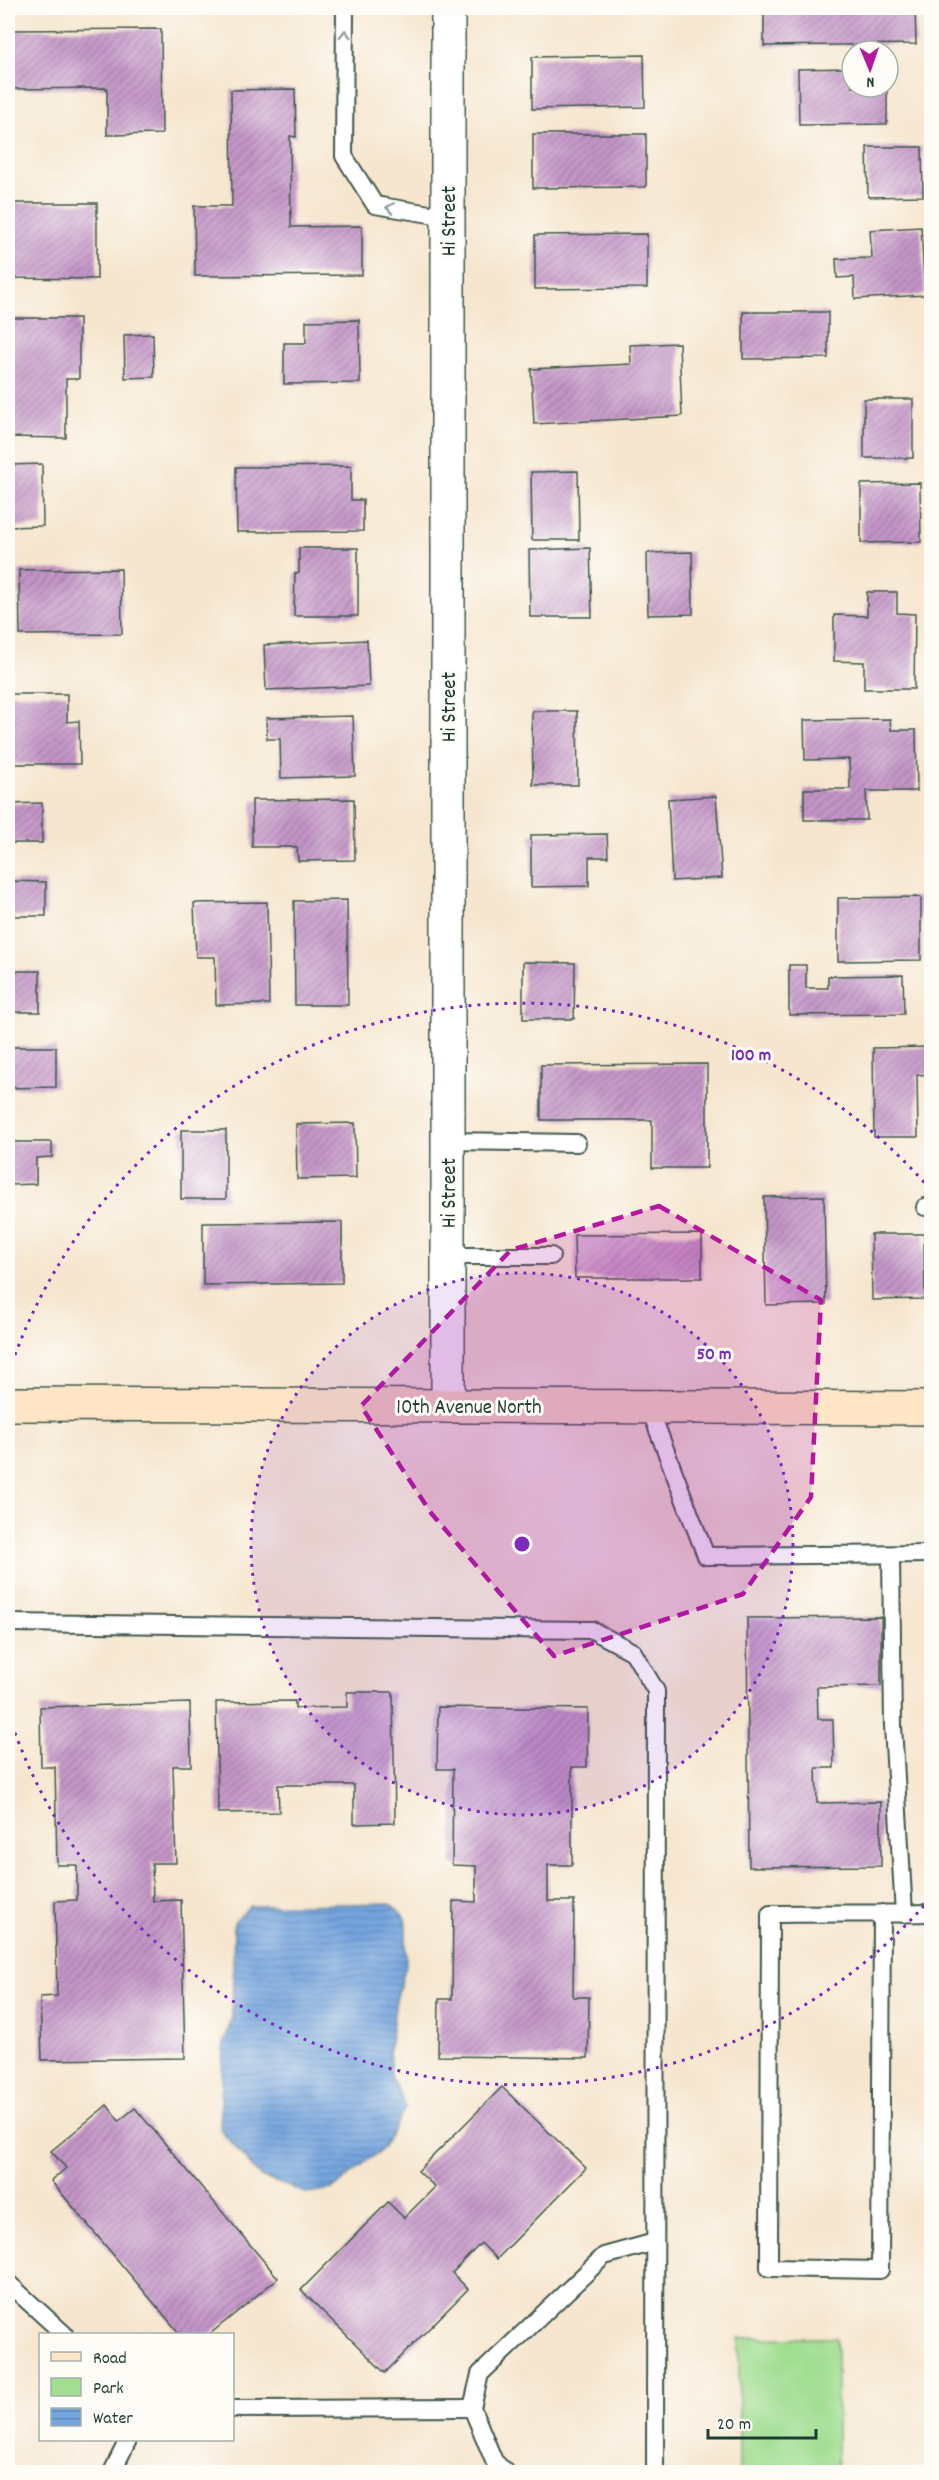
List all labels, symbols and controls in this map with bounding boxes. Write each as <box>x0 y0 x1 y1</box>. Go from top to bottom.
one-way arrow <box>339 30 351 39</box>
north arrow <box>840 39 900 99</box>
text: N <box>866 70 875 93</box>
street label: Hi Street <box>436 186 466 256</box>
one-way arrow <box>385 202 395 214</box>
street label: Hi Street <box>436 672 466 742</box>
text: 100 m <box>731 1044 771 1069</box>
street label: Hi Street <box>436 1158 466 1228</box>
text: 50 m <box>697 1343 731 1368</box>
street label: 10th Avenue North <box>396 1394 542 1424</box>
centre of rings <box>512 1534 532 1554</box>
legend <box>39 2333 234 2441</box>
text: Road <box>93 2347 127 2372</box>
text: Park <box>93 2377 124 2402</box>
scale bar <box>708 2402 816 2440</box>
text: Water <box>93 2407 133 2432</box>
text: 20 m <box>717 2413 751 2438</box>

